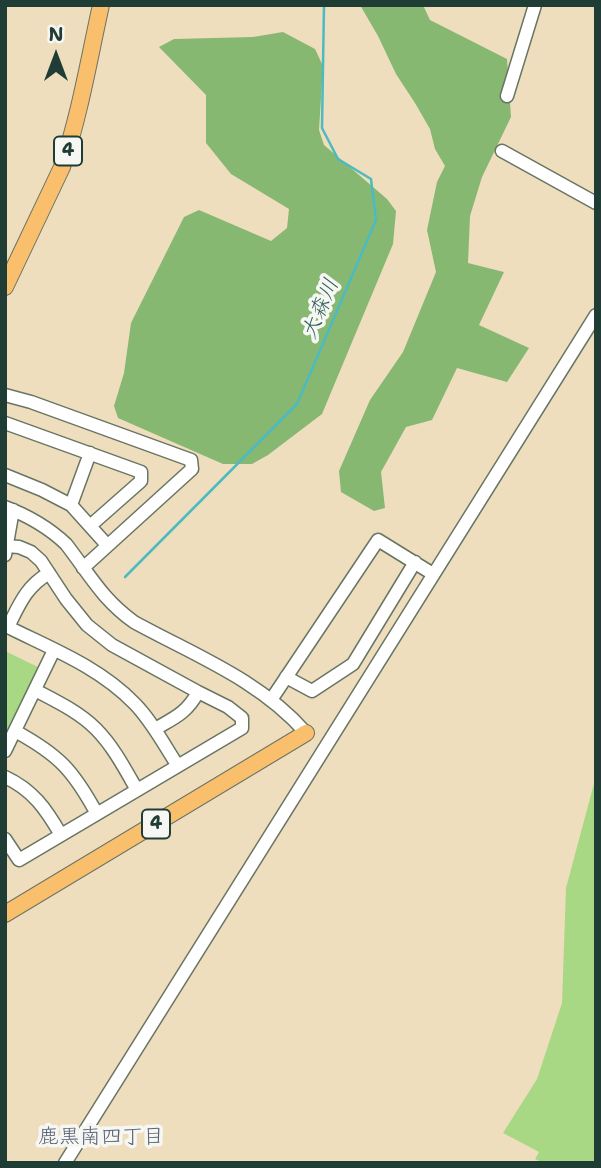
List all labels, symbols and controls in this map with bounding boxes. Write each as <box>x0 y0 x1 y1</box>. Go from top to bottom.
north arrow <box>21 21 91 91</box>
text: N <box>48 22 64 47</box>
road number: 4 <box>54 136 82 166</box>
water label: 大森川 <box>297 275 345 343</box>
road number: 4 <box>142 810 170 838</box>
district label: 鹿黒南四丁目 <box>38 1125 164 1151</box>

